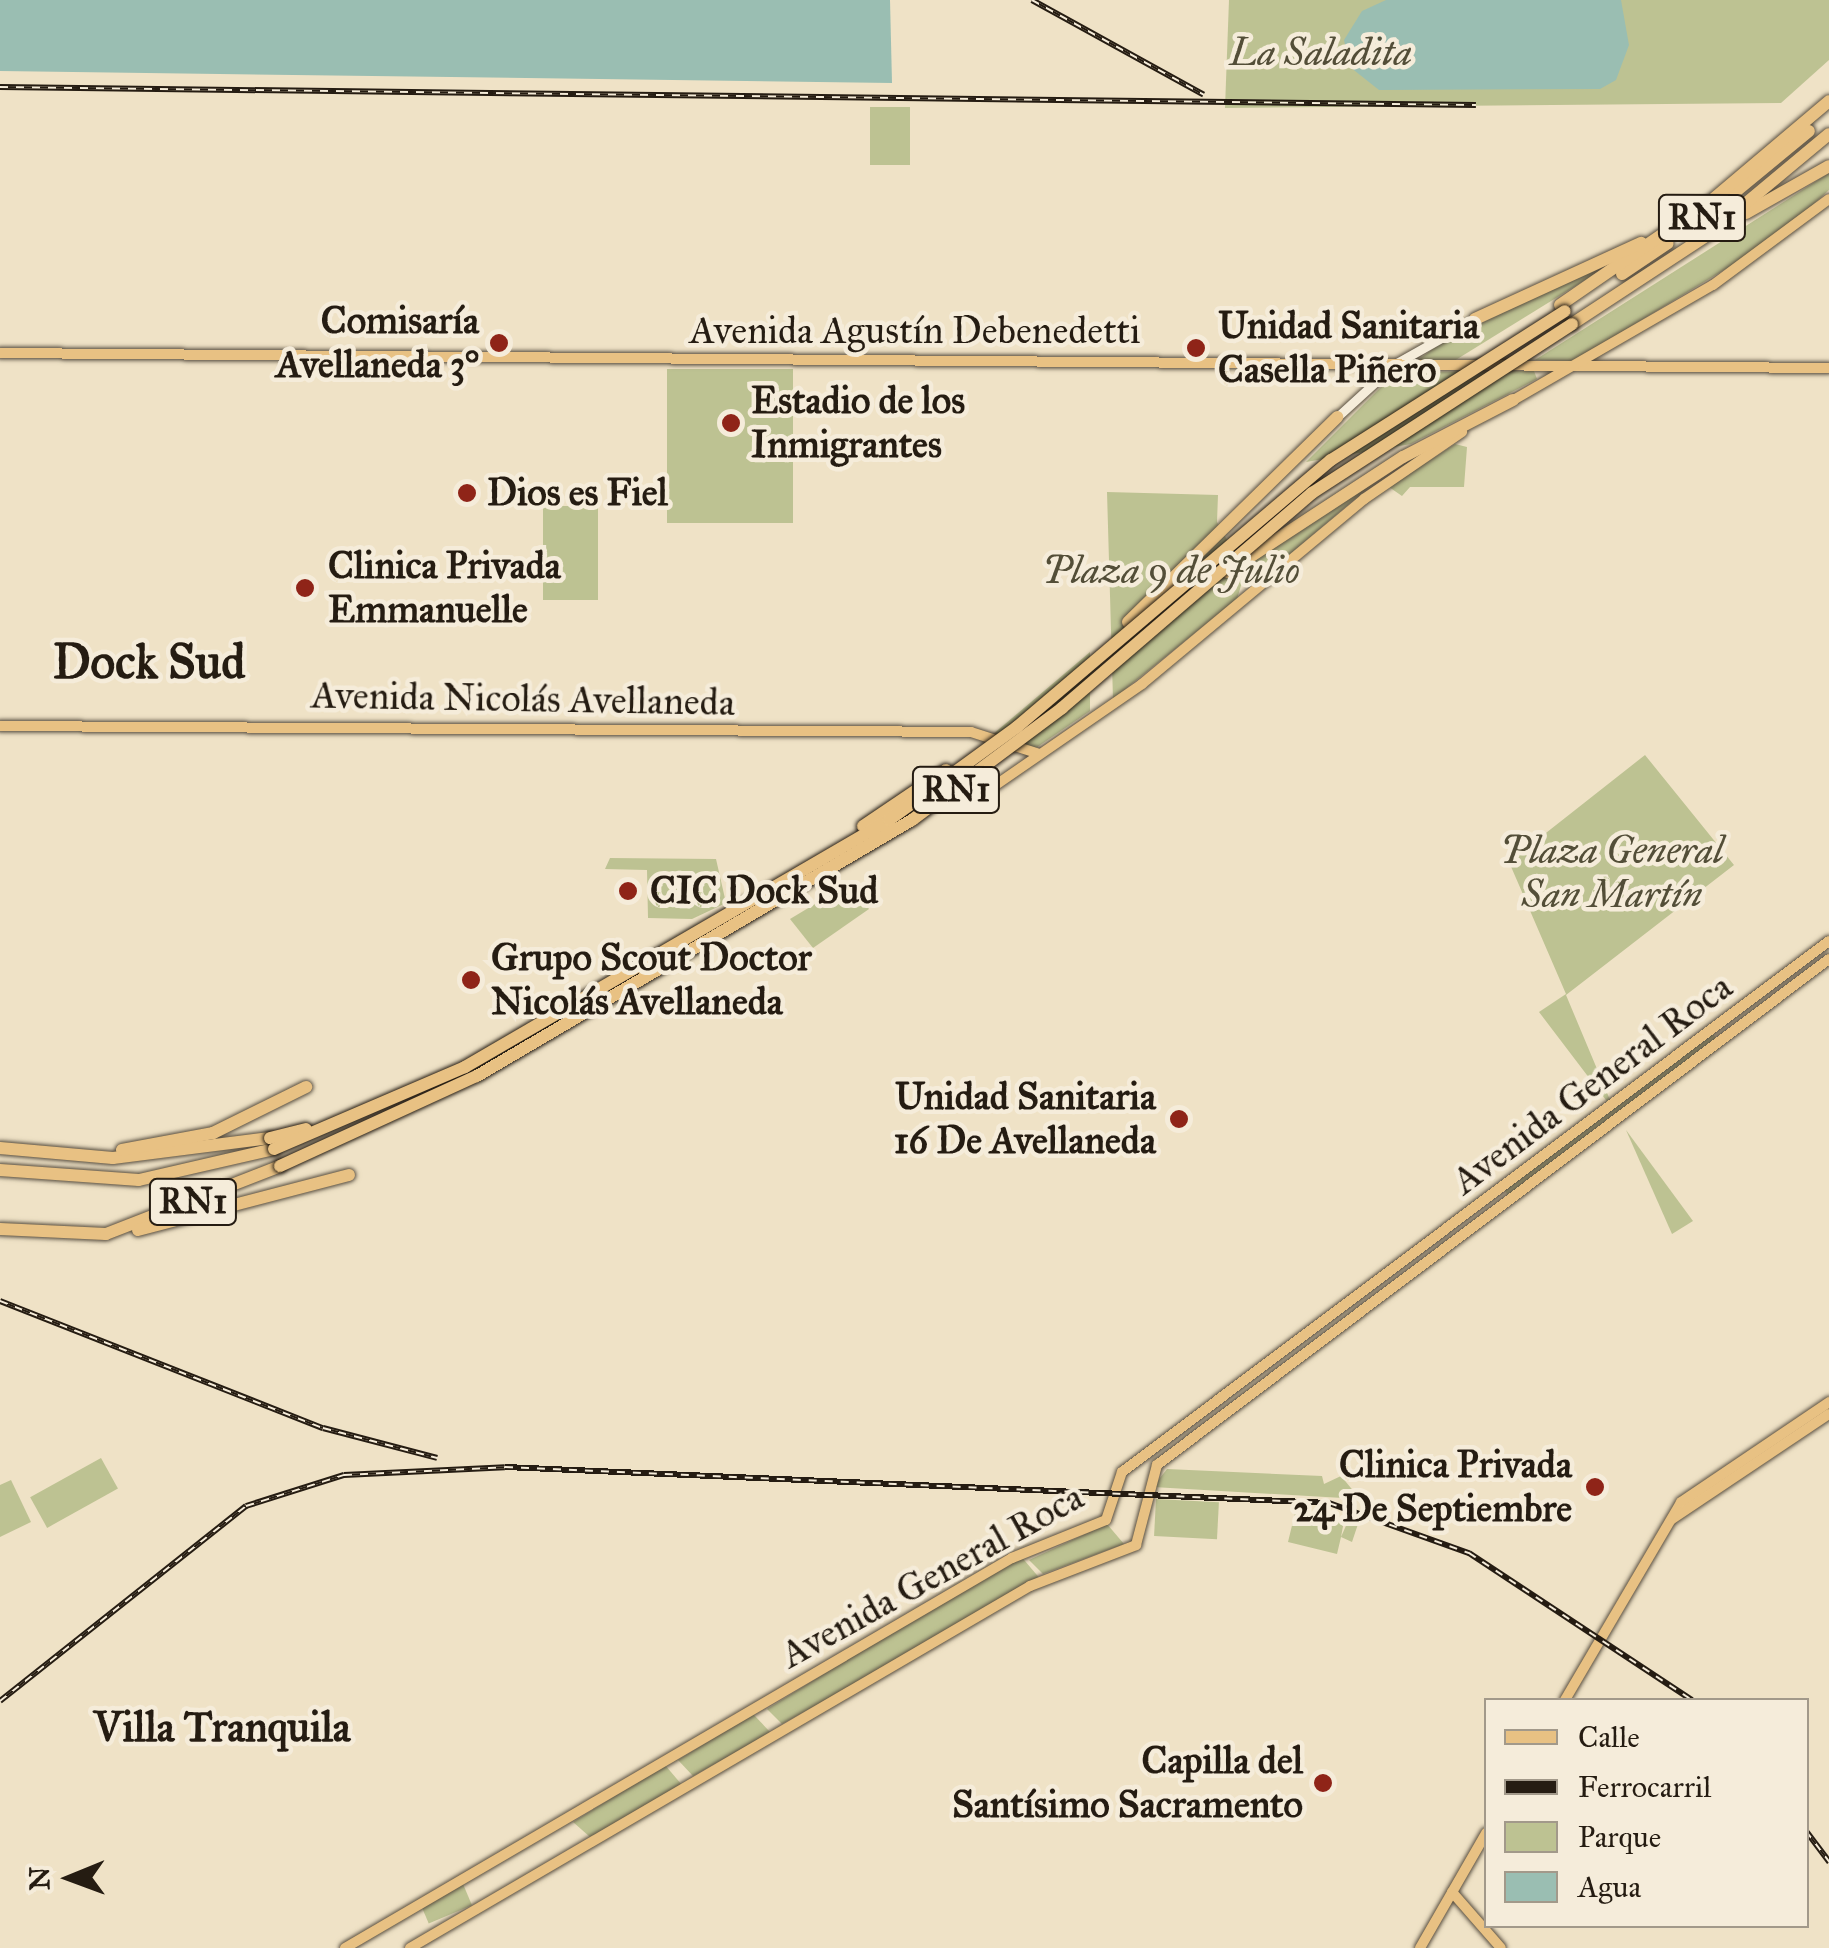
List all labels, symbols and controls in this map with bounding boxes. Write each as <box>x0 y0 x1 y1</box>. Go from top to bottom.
park label: La Saladita <box>1230 30 1412 76</box>
road number: RN1 <box>1657 188 1747 248</box>
place label: Comisaría Avellaneda 3° <box>276 298 479 388</box>
place label: Unidad Sanitaria Casella Piñero <box>1218 303 1479 392</box>
street label: Avenida Agustín Debenedetti <box>689 308 1141 354</box>
marker: Comisaría Avellaneda 3° <box>488 332 510 354</box>
marker: Unidad Sanitaria Casella Piñero <box>1183 335 1209 361</box>
place label: Estadio de los Inmigrantes <box>751 378 965 468</box>
marker: Estadio de los Inmigrantes <box>720 412 742 434</box>
place label: Dios es Fiel <box>487 470 668 516</box>
marker: Dios es Fiel <box>456 482 478 504</box>
place label: Clinica Privada Emmanuelle <box>328 543 561 632</box>
park label: Plaza 9 de Julio <box>1042 548 1300 594</box>
marker: Clinica Privada Emmanuelle <box>292 575 318 601</box>
district label: Dock Sud <box>53 633 245 691</box>
street label: Avenida Nicolás Avellaneda <box>311 673 735 725</box>
road number: RN1 <box>911 760 1001 820</box>
park label: Plaza General San Martín <box>1500 828 1724 918</box>
place label: CIC Dock Sud <box>650 868 878 914</box>
marker: CIC Dock Sud <box>615 878 641 904</box>
place label: Grupo Scout Doctor Nicolás Avellaneda <box>491 935 812 1024</box>
street label: Avenida General Roca <box>1443 964 1741 1204</box>
marker: Grupo Scout Doctor Nicolás Avellaneda <box>460 969 482 991</box>
place label: Unidad Sanitaria 16 De Avellaneda <box>894 1074 1156 1164</box>
marker: Unidad Sanitaria 16 De Avellaneda <box>1166 1106 1192 1132</box>
road number: RN1 <box>148 1172 238 1232</box>
place label: Clinica Privada 24 De Septiembre <box>1294 1442 1572 1532</box>
street label: Avenida General Roca <box>773 1474 1091 1678</box>
marker: Clinica Privada 24 De Septiembre <box>1582 1474 1608 1500</box>
legend <box>1484 1698 1809 1928</box>
district label: Villa Tranquila <box>93 1702 351 1752</box>
text: Calle <box>1578 1719 1640 1755</box>
place label: Capilla del Santísimo Sacramento <box>952 1738 1303 1828</box>
text: Ferrocarril <box>1578 1769 1711 1805</box>
marker: Capilla del Santísimo Sacramento <box>1312 1772 1334 1794</box>
text: Parque <box>1578 1819 1661 1855</box>
north arrow <box>20 1828 120 1928</box>
text: N <box>22 1866 57 1891</box>
text: Agua <box>1578 1869 1641 1905</box>

